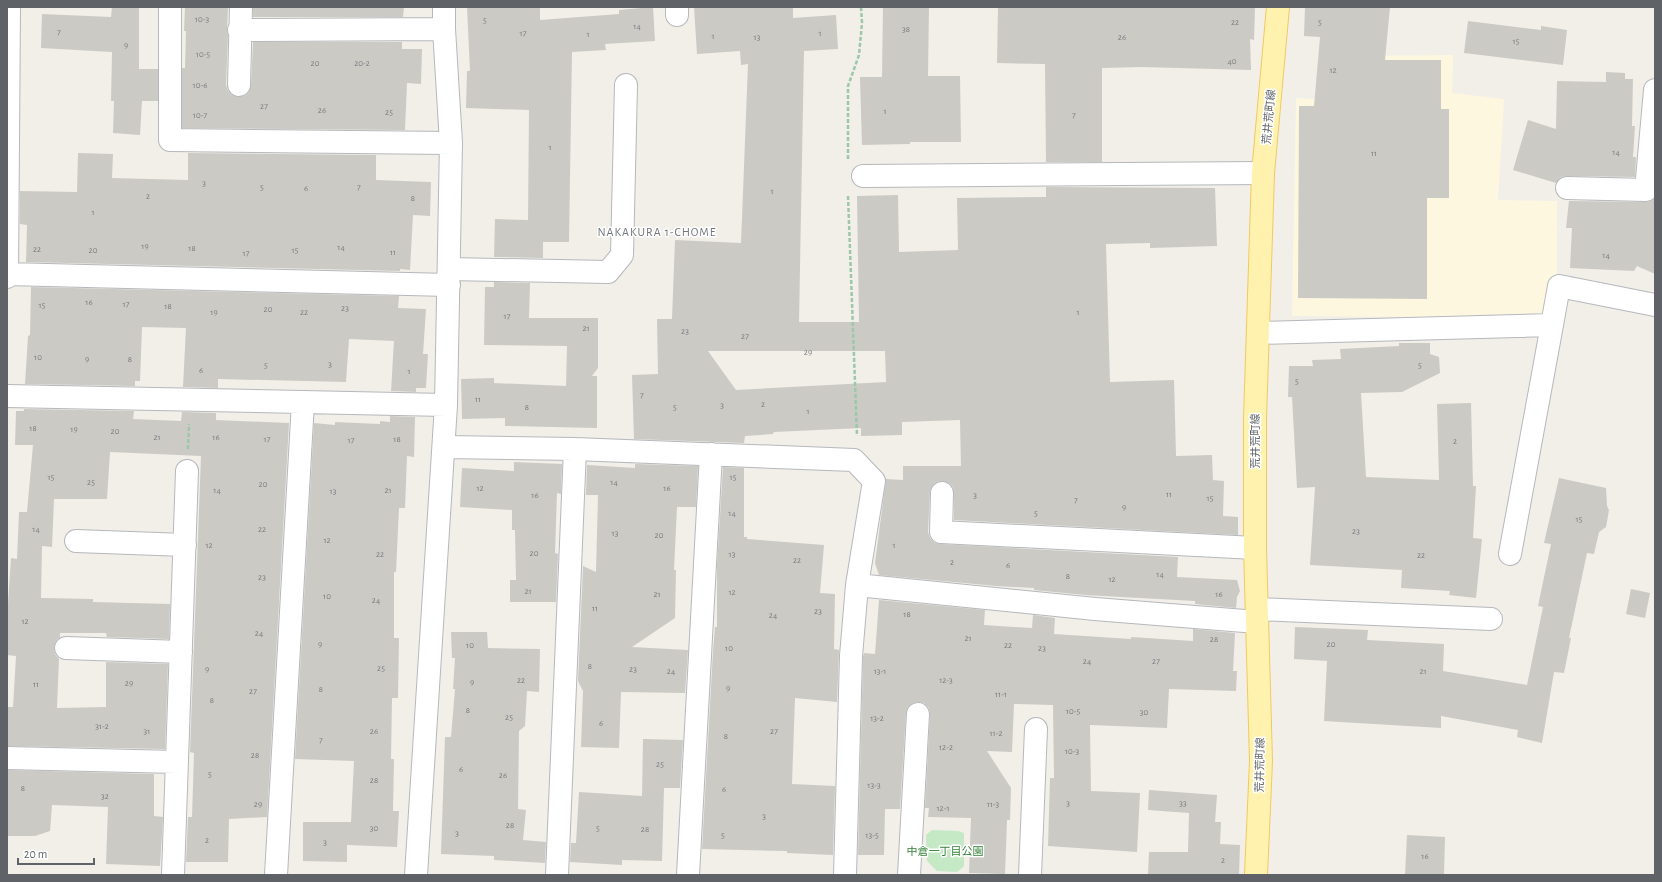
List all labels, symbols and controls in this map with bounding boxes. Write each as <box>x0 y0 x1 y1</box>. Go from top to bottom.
house number: 10-3 <box>195 15 209 24</box>
house number: 5 <box>483 16 487 25</box>
house number: 22 <box>1231 18 1239 27</box>
house number: 5 <box>1318 18 1322 27</box>
house number: 14 <box>633 22 641 31</box>
house number: 38 <box>902 25 910 34</box>
house number: 7 <box>57 28 61 37</box>
house number: 17 <box>520 29 527 38</box>
house number: 1 <box>818 29 822 38</box>
house number: 1 <box>586 30 590 39</box>
house number: 1 <box>711 32 715 41</box>
house number: 13 <box>754 33 761 42</box>
house number: 26 <box>1118 33 1126 42</box>
house number: 15 <box>1513 37 1520 46</box>
house number: 9 <box>124 41 128 50</box>
house number: 10-5 <box>196 50 210 59</box>
house number: 40 <box>1227 57 1237 66</box>
house number: 20 <box>311 59 320 68</box>
house number: 20-2 <box>354 59 370 68</box>
house number: 12 <box>1329 66 1337 75</box>
house number: 10-6 <box>193 81 207 90</box>
street label: 荒井荒町線 <box>1260 89 1277 145</box>
house number: 27 <box>260 102 268 111</box>
house number: 26 <box>318 106 326 115</box>
house number: 1 <box>883 107 887 116</box>
house number: 25 <box>385 108 393 117</box>
house number: 10-7 <box>193 111 207 120</box>
house number: 7 <box>1072 111 1076 120</box>
house number: 1 <box>548 143 552 152</box>
house number: 14 <box>1612 148 1620 157</box>
house number: 11 <box>1371 149 1377 158</box>
house number: 3 <box>202 179 206 188</box>
house number: 5 <box>260 183 264 192</box>
house number: 7 <box>357 183 361 192</box>
house number: 6 <box>304 184 308 193</box>
house number: 1 <box>770 187 774 196</box>
house number: 2 <box>146 192 150 201</box>
house number: 8 <box>411 194 415 203</box>
house number: 1 <box>91 208 95 217</box>
district label: NAKAKURA 1-CHOME <box>597 226 717 238</box>
house number: 19 <box>141 242 149 251</box>
house number: 14 <box>337 243 345 252</box>
house number: 18 <box>188 244 196 253</box>
house number: 22 <box>33 245 41 254</box>
house number: 20 <box>89 246 98 255</box>
house number: 15 <box>292 246 299 255</box>
house number: 11 <box>390 248 396 257</box>
house number: 17 <box>243 249 250 258</box>
house number: 14 <box>1602 251 1610 260</box>
house number: 16 <box>85 298 93 307</box>
house number: 17 <box>123 300 130 309</box>
house number: 15 <box>39 301 46 310</box>
house number: 18 <box>164 302 172 311</box>
house number: 23 <box>341 304 349 313</box>
house number: 20 <box>264 305 273 314</box>
house number: 19 <box>210 308 218 317</box>
house number: 22 <box>300 308 308 317</box>
house number: 1 <box>1076 308 1080 317</box>
house number: 17 <box>504 312 511 321</box>
house number: 21 <box>582 324 590 333</box>
house number: 23 <box>681 327 689 336</box>
house number: 27 <box>741 332 749 341</box>
house number: 29 <box>804 348 812 357</box>
house number: 10 <box>34 353 42 362</box>
house number: 9 <box>85 355 89 364</box>
house number: 8 <box>128 355 132 364</box>
house number: 3 <box>328 360 332 369</box>
house number: 5 <box>264 361 268 370</box>
house number: 5 <box>1418 361 1422 370</box>
house number: 6 <box>199 366 203 375</box>
house number: 1 <box>407 367 411 376</box>
house number: 5 <box>1295 377 1299 386</box>
house number: 7 <box>640 391 644 400</box>
house number: 11 <box>475 395 481 404</box>
house number: 2 <box>761 400 765 409</box>
house number: 3 <box>720 401 724 410</box>
house number: 8 <box>525 403 529 412</box>
house number: 5 <box>673 403 677 412</box>
house number: 1 <box>806 407 810 416</box>
street label: 荒井荒町線 <box>1249 414 1261 469</box>
house number: 18 <box>29 424 37 433</box>
house number: 19 <box>70 425 78 434</box>
house number: 20 <box>111 427 120 436</box>
house number: 21 <box>153 433 161 442</box>
house number: 16 <box>212 433 220 442</box>
house number: 17 <box>264 435 271 444</box>
house number: 18 <box>393 435 401 444</box>
house number: 17 <box>348 436 355 445</box>
house number: 2 <box>1453 437 1457 446</box>
house number: 15 <box>48 473 55 482</box>
house number: 15 <box>730 473 737 482</box>
house number: 25 <box>87 478 95 487</box>
house number: 14 <box>610 478 618 487</box>
house number: 20 <box>259 480 268 489</box>
house number: 12 <box>476 484 484 493</box>
house number: 16 <box>663 484 671 493</box>
house number: 14 <box>213 486 221 495</box>
house number: 21 <box>384 486 392 495</box>
house number: 13 <box>330 487 337 496</box>
house number: 11 <box>1166 490 1172 499</box>
house number: 16 <box>531 491 539 500</box>
house number: 3 <box>973 491 977 500</box>
house number: 15 <box>1207 494 1214 503</box>
house number: 7 <box>1074 496 1078 505</box>
house number: 9 <box>1122 503 1126 512</box>
house number: 14 <box>728 509 736 518</box>
house number: 5 <box>1034 509 1038 518</box>
house number: 15 <box>1576 515 1583 524</box>
house number: 14 <box>32 525 40 534</box>
house number: 22 <box>258 525 266 534</box>
house number: 23 <box>1352 527 1360 536</box>
house number: 13 <box>612 529 619 538</box>
house number: 20 <box>655 531 664 540</box>
house number: 12 <box>323 536 331 545</box>
house number: 12 <box>205 541 213 550</box>
house number: 1 <box>892 541 896 550</box>
house number: 20 <box>530 549 539 558</box>
house number: 22 <box>376 550 384 559</box>
house number: 13 <box>729 550 736 559</box>
house number: 22 <box>1417 551 1425 560</box>
house number: 22 <box>793 556 801 565</box>
house number: 2 <box>950 558 954 567</box>
house number: 6 <box>1006 561 1010 570</box>
house number: 14 <box>1156 570 1164 579</box>
house number: 8 <box>1066 572 1070 581</box>
house number: 23 <box>258 573 266 582</box>
house number: 12 <box>1108 575 1116 584</box>
house number: 21 <box>524 587 532 596</box>
house number: 12 <box>728 588 736 597</box>
house number: 21 <box>653 590 661 599</box>
house number: 16 <box>1215 590 1223 599</box>
house number: 10 <box>323 592 331 601</box>
house number: 24 <box>372 596 381 605</box>
house number: 11 <box>592 604 598 613</box>
house number: 23 <box>814 607 822 616</box>
house number: 18 <box>903 610 911 619</box>
house number: 24 <box>769 611 778 620</box>
house number: 12 <box>21 617 29 626</box>
house number: 24 <box>255 629 264 638</box>
house number: 21 <box>964 634 972 643</box>
house number: 28 <box>1210 635 1218 644</box>
house number: 9 <box>318 640 322 649</box>
house number: 20 <box>1327 640 1336 649</box>
house number: 10 <box>466 641 474 650</box>
house number: 22 <box>1004 641 1012 650</box>
house number: 10 <box>725 644 733 653</box>
house number: 23 <box>1038 644 1046 653</box>
house number: 24 <box>1083 657 1092 666</box>
house number: 27 <box>1152 657 1160 666</box>
house number: 8 <box>588 662 592 671</box>
house number: 25 <box>377 664 385 673</box>
house number: 9 <box>205 665 209 674</box>
house number: 23 <box>629 665 637 674</box>
house number: 24 <box>667 667 676 676</box>
house number: 13-1 <box>874 667 886 676</box>
house number: 21 <box>1419 667 1427 676</box>
house number: 22 <box>517 676 525 685</box>
house number: 12-3 <box>939 676 953 685</box>
house number: 9 <box>470 678 474 687</box>
house number: 29 <box>125 679 133 688</box>
house number: 11 <box>33 680 39 689</box>
house number: 9 <box>726 684 730 693</box>
house number: 8 <box>319 685 323 694</box>
house number: 27 <box>249 687 257 696</box>
house number: 11-1 <box>995 690 1007 699</box>
house number: 8 <box>210 696 214 705</box>
house number: 8 <box>466 706 470 715</box>
house number: 10-5 <box>1066 707 1080 716</box>
house number: 30 <box>1140 708 1148 717</box>
house number: 25 <box>505 713 513 722</box>
house number: 13-2 <box>870 714 884 723</box>
house number: 6 <box>599 719 603 728</box>
house number: 31-2 <box>95 722 109 731</box>
house number: 31 <box>144 727 150 736</box>
house number: 26 <box>370 727 378 736</box>
house number: 27 <box>770 727 778 736</box>
house number: 11-2 <box>989 729 1003 738</box>
house number: 8 <box>724 732 728 741</box>
house number: 7 <box>319 736 323 745</box>
street label: 荒井荒町線 <box>1253 737 1266 793</box>
house number: 12-2 <box>939 743 953 752</box>
house number: 10-3 <box>1065 747 1079 756</box>
house number: 28 <box>251 751 259 760</box>
house number: 25 <box>656 760 664 769</box>
house number: 6 <box>459 765 463 774</box>
house number: 5 <box>208 770 212 779</box>
house number: 26 <box>499 771 507 780</box>
house number: 28 <box>370 776 378 785</box>
house number: 13-3 <box>867 781 881 790</box>
house number: 8 <box>21 784 25 793</box>
house number: 6 <box>722 785 726 794</box>
house number: 32 <box>101 792 109 801</box>
house number: 3 <box>1066 799 1070 808</box>
house number: 33 <box>1179 799 1187 808</box>
house number: 29 <box>254 800 262 809</box>
house number: 11-3 <box>987 800 1000 809</box>
house number: 12-1 <box>936 804 950 813</box>
house number: 3 <box>762 812 766 821</box>
house number: 28 <box>506 821 514 830</box>
house number: 30 <box>370 824 378 833</box>
house number: 5 <box>596 824 600 833</box>
house number: 28 <box>641 825 649 834</box>
house number: 3 <box>455 829 459 838</box>
house number: 5 <box>721 831 725 840</box>
house number: 13-5 <box>865 831 879 840</box>
house number: 2 <box>205 836 209 845</box>
house number: 3 <box>323 838 327 847</box>
scale bar <box>18 840 94 866</box>
park label: 中倉一丁目公園 <box>907 845 984 857</box>
text: 20 m <box>24 848 47 860</box>
house number: 16 <box>1421 852 1429 861</box>
house number: 2 <box>1221 856 1225 865</box>

